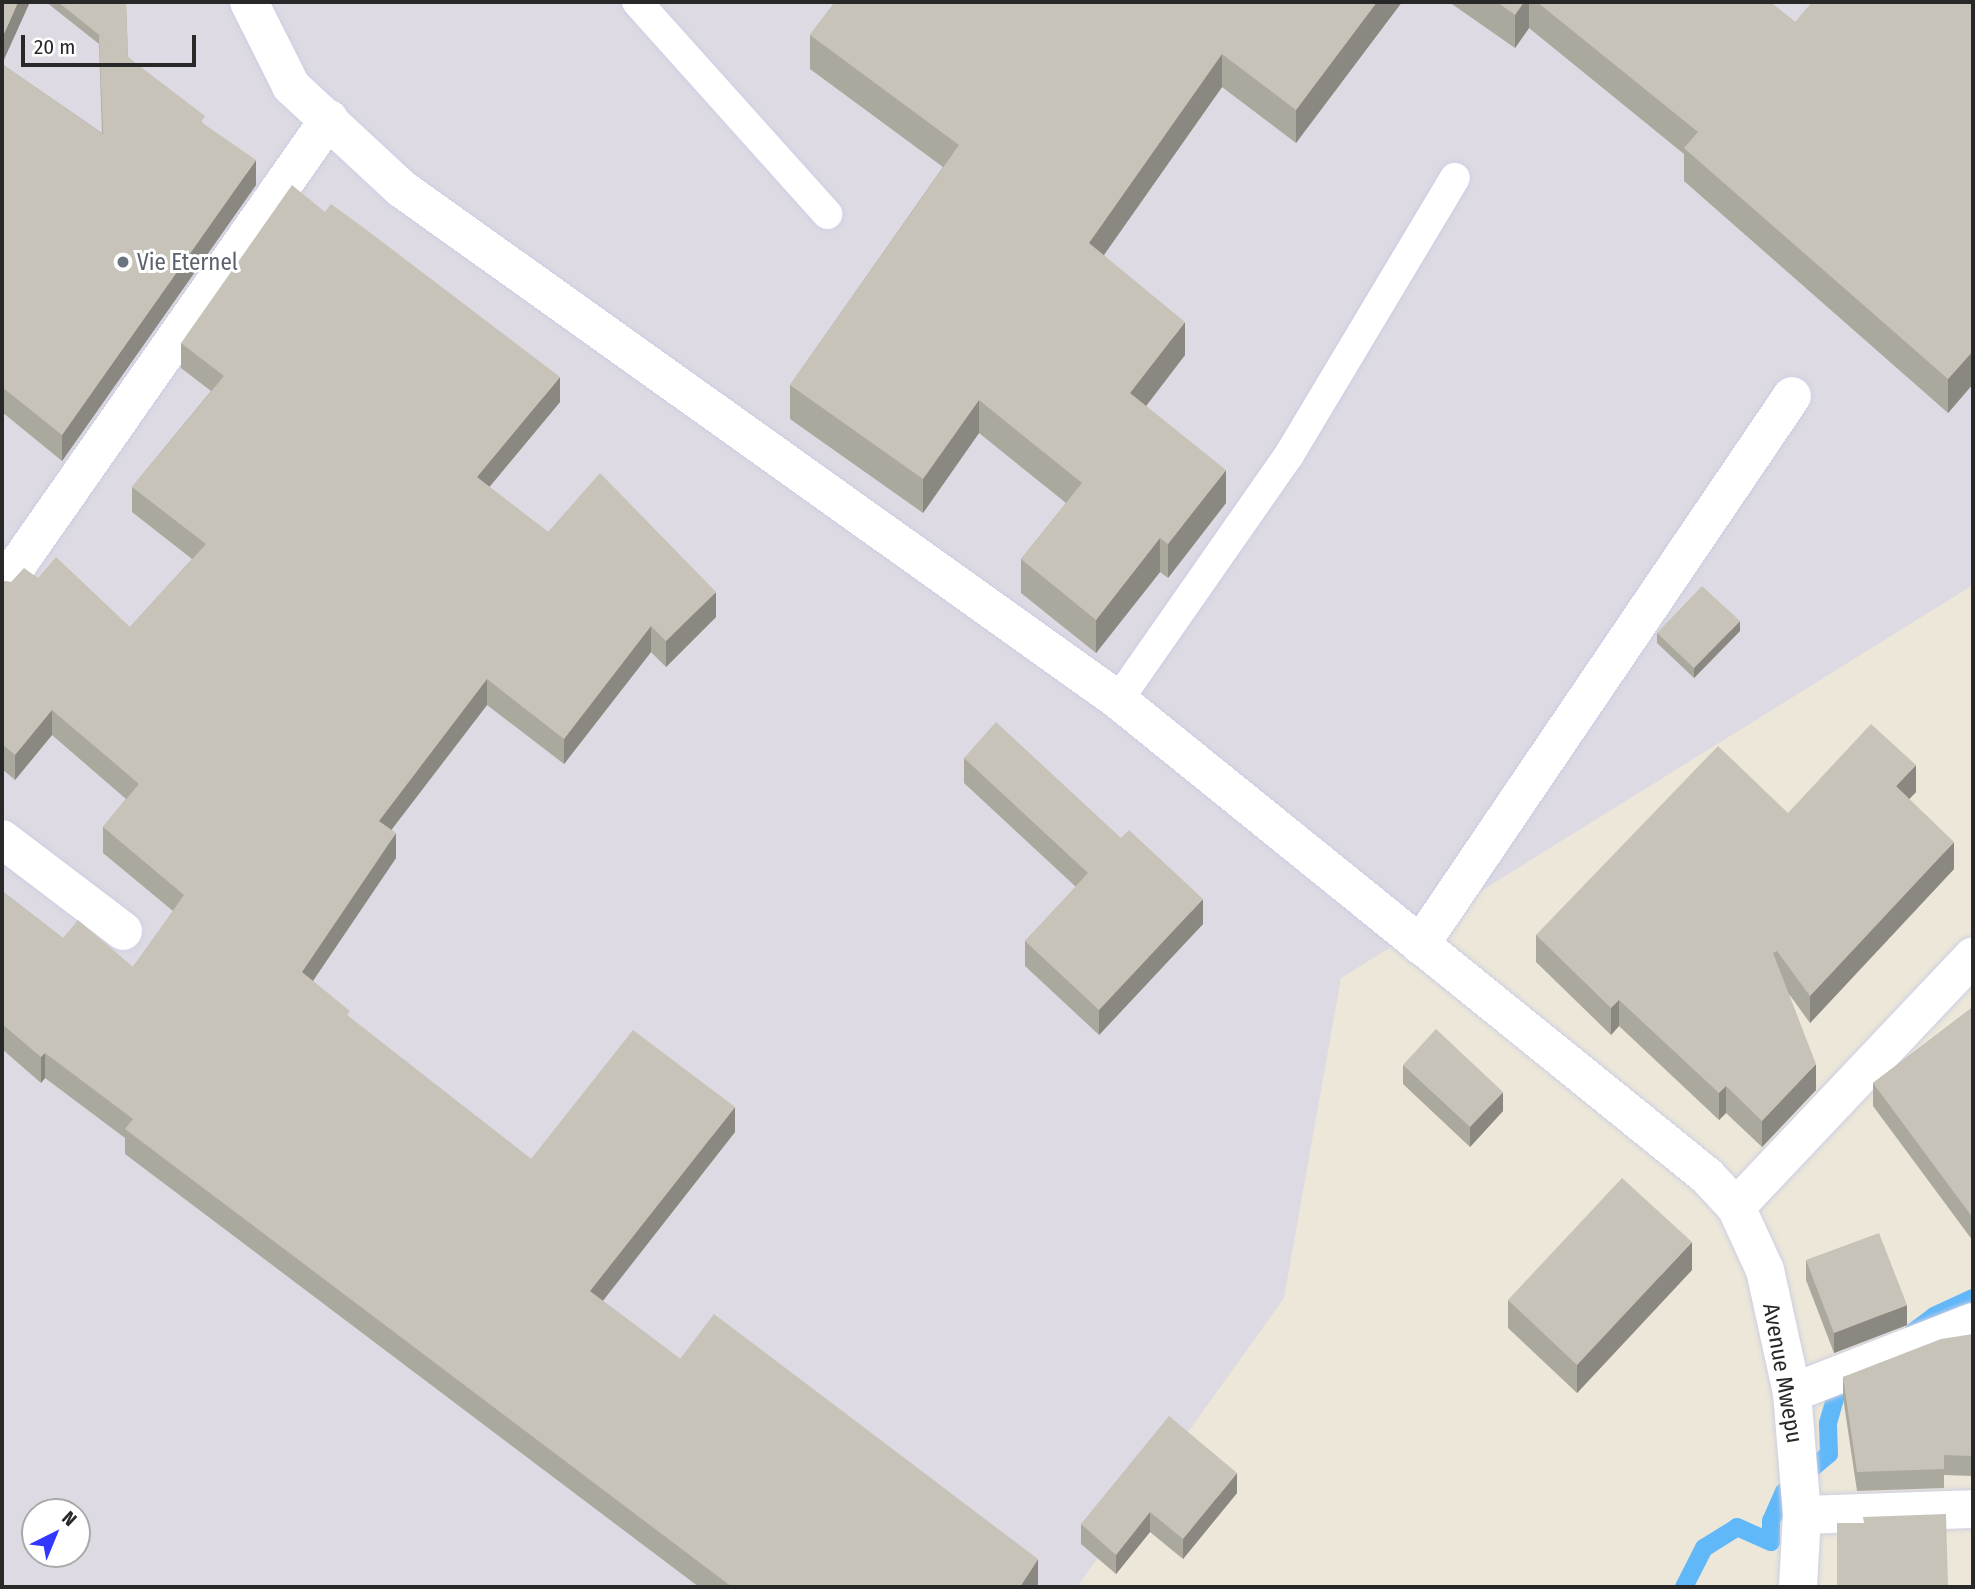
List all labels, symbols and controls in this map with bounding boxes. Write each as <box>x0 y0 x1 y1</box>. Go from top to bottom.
scale bar <box>24 21 200 65</box>
text: 20 m <box>34 34 75 60</box>
place label: Vie Eternel <box>137 248 238 276</box>
marker: Vie Eternel <box>115 254 131 270</box>
street label: Avenue Mwepu <box>1757 1301 1809 1445</box>
north arrow <box>21 1498 91 1568</box>
text: N <box>57 1506 81 1531</box>

